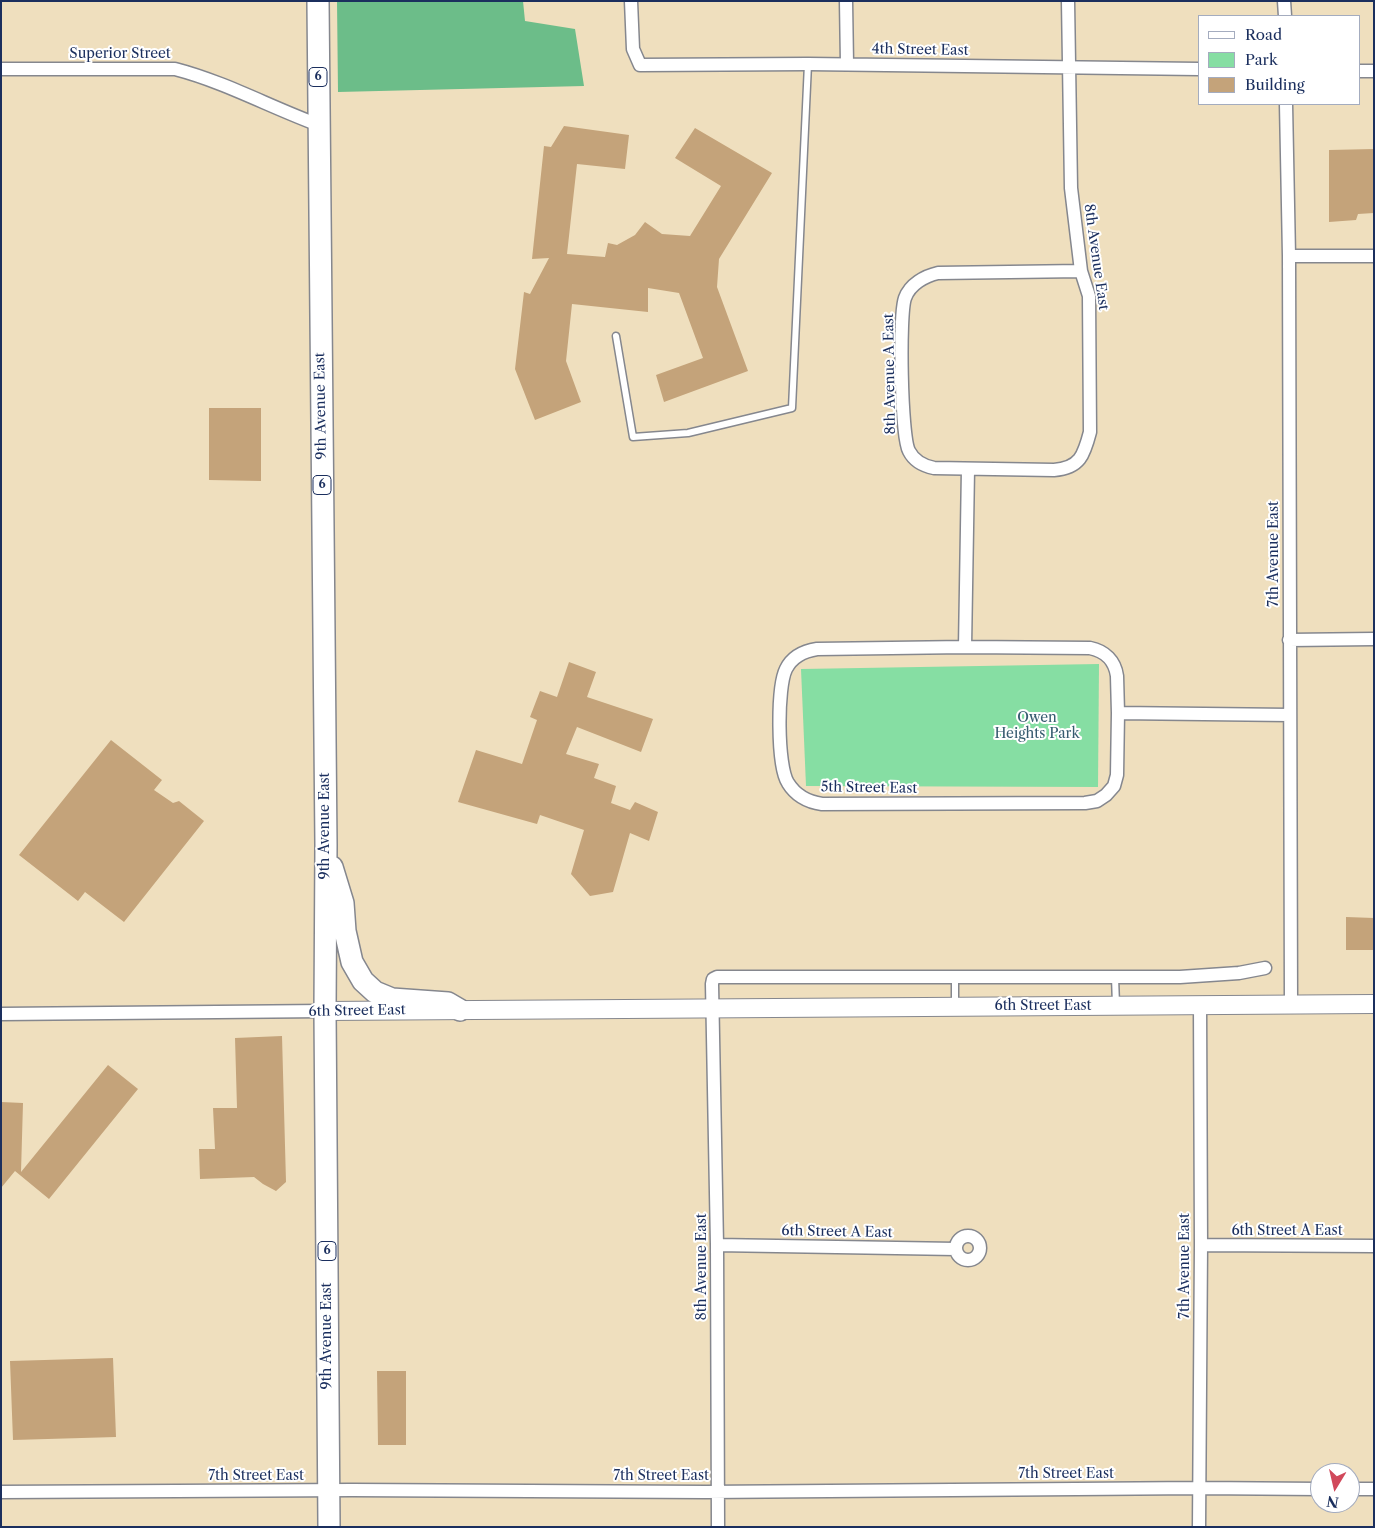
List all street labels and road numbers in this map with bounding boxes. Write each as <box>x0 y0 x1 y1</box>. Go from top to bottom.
street label: 4th Street East <box>871 41 969 59</box>
street label: Superior Street <box>69 46 171 62</box>
road number: 6 <box>309 68 327 86</box>
street label: 8th Avenue East <box>1080 203 1112 311</box>
street label: 8th Avenue A East <box>881 313 899 435</box>
street label: 9th Avenue East <box>312 352 330 460</box>
road number: 6 <box>313 476 331 494</box>
street label: 7th Avenue East <box>1266 501 1282 607</box>
street label: 9th Avenue East <box>317 772 333 880</box>
street label: 5th Street East <box>821 779 917 797</box>
street label: 6th Street East <box>994 998 1092 1014</box>
street label: 6th Street East <box>308 1002 406 1020</box>
street label: 8th Avenue East <box>694 1213 710 1321</box>
street label: 7th Avenue East <box>1177 1213 1193 1319</box>
street label: 6th Street A East <box>781 1223 893 1241</box>
street label: 6th Street A East <box>1231 1223 1343 1239</box>
road number: 6 <box>318 1242 336 1260</box>
street label: 9th Avenue East <box>319 1282 335 1390</box>
street label: 7th Street East <box>1018 1466 1114 1482</box>
street label: 7th Street East <box>208 1468 304 1484</box>
street label: 7th Street East <box>613 1468 709 1484</box>

